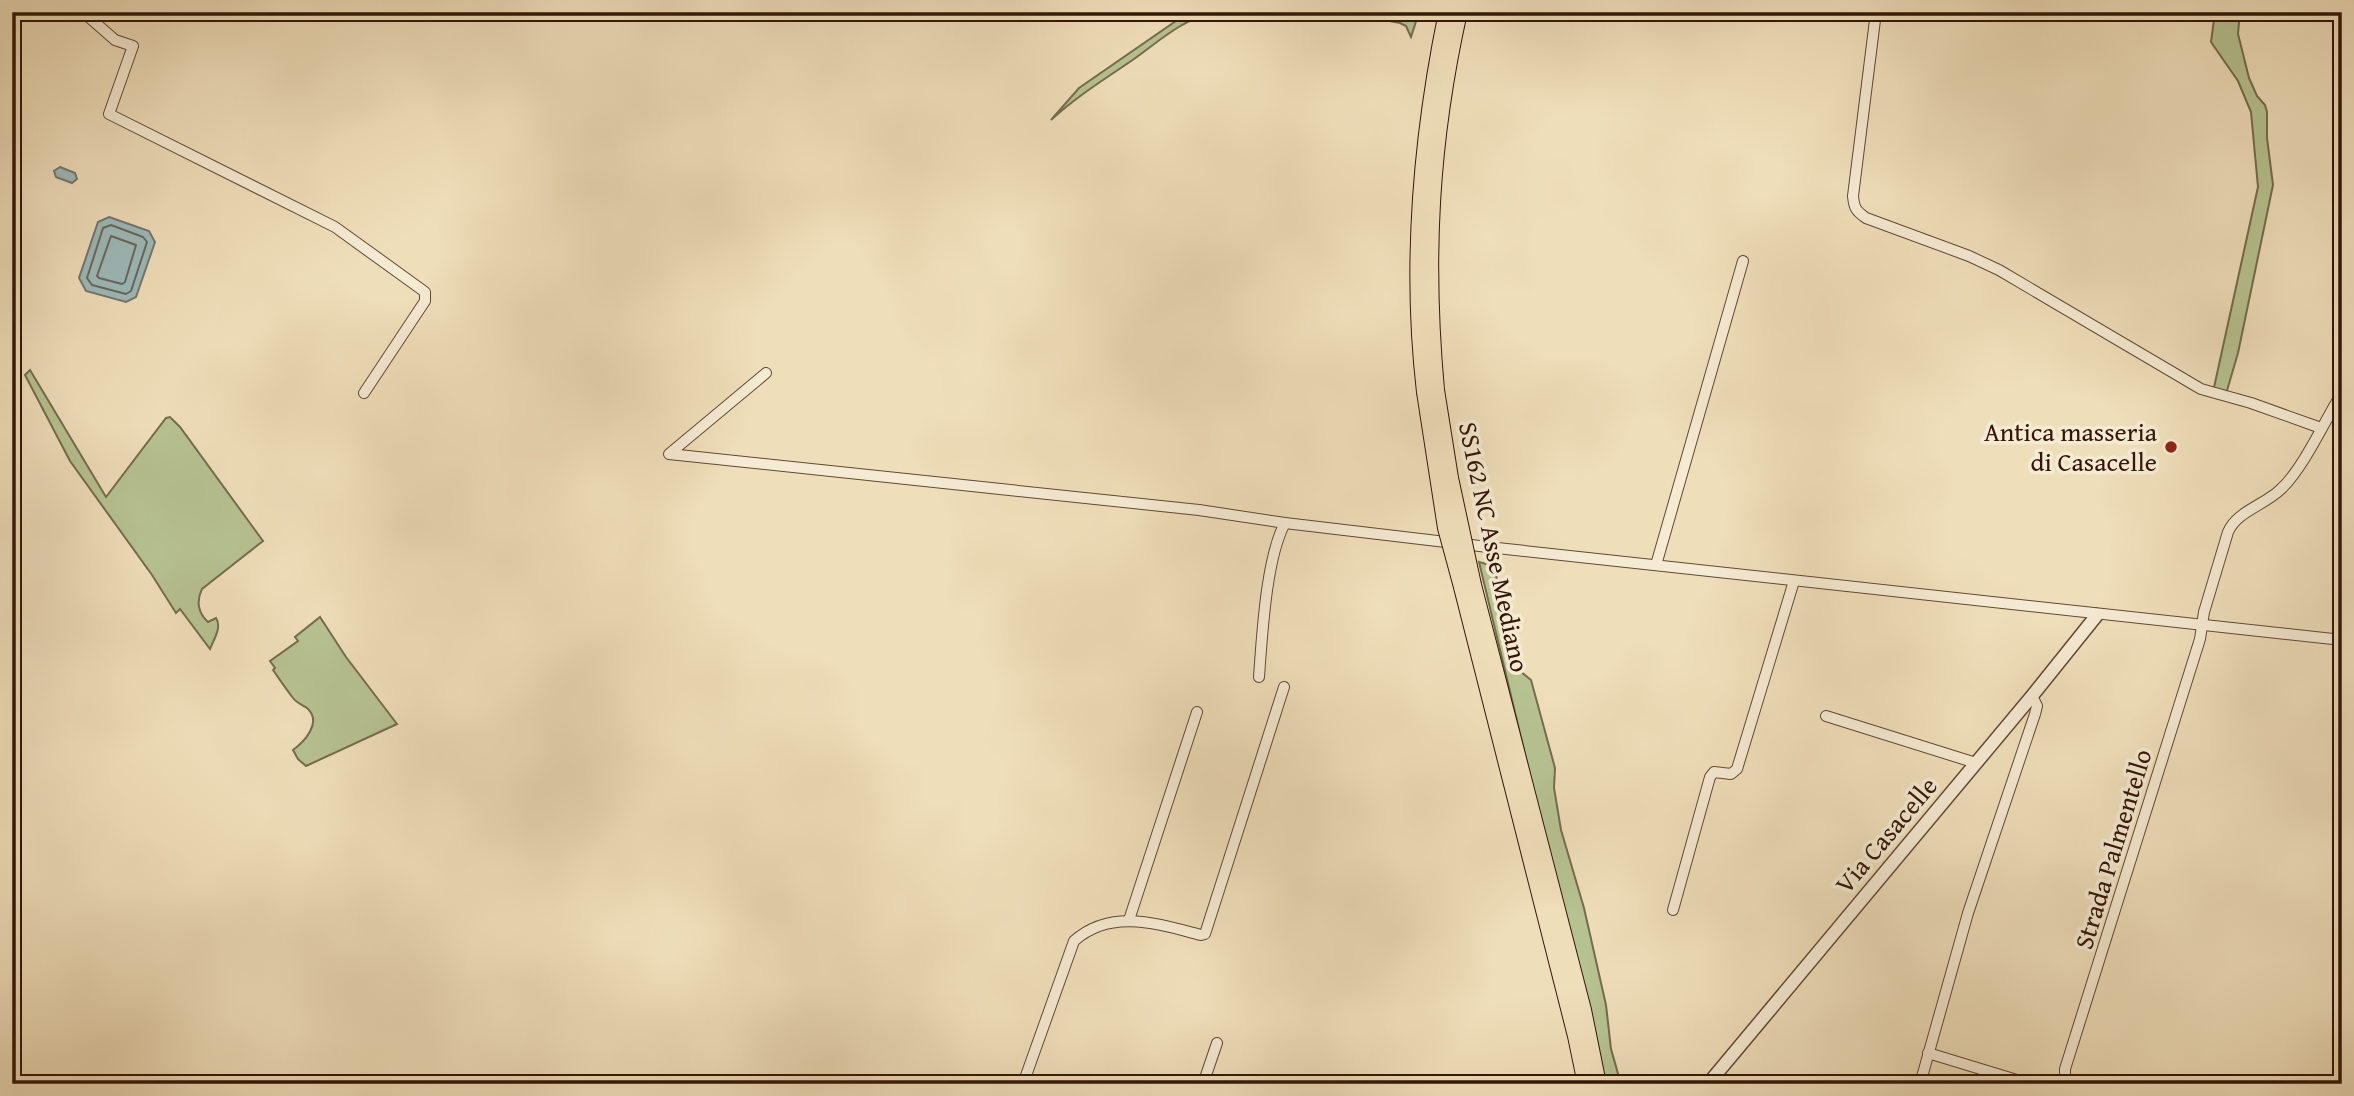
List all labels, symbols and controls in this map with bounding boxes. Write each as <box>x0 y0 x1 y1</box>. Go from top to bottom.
place label: Antica masseria di Casacelle <box>1984 412 2158 481</box>
street label: SS162 NC Asse Mediano <box>1449 418 1540 676</box>
marker: Antica masseria di Casacelle <box>2163 439 2179 455</box>
street label: Strada Palmentello <box>2064 744 2161 954</box>
street label: Via Casacelle <box>1825 768 1946 902</box>

